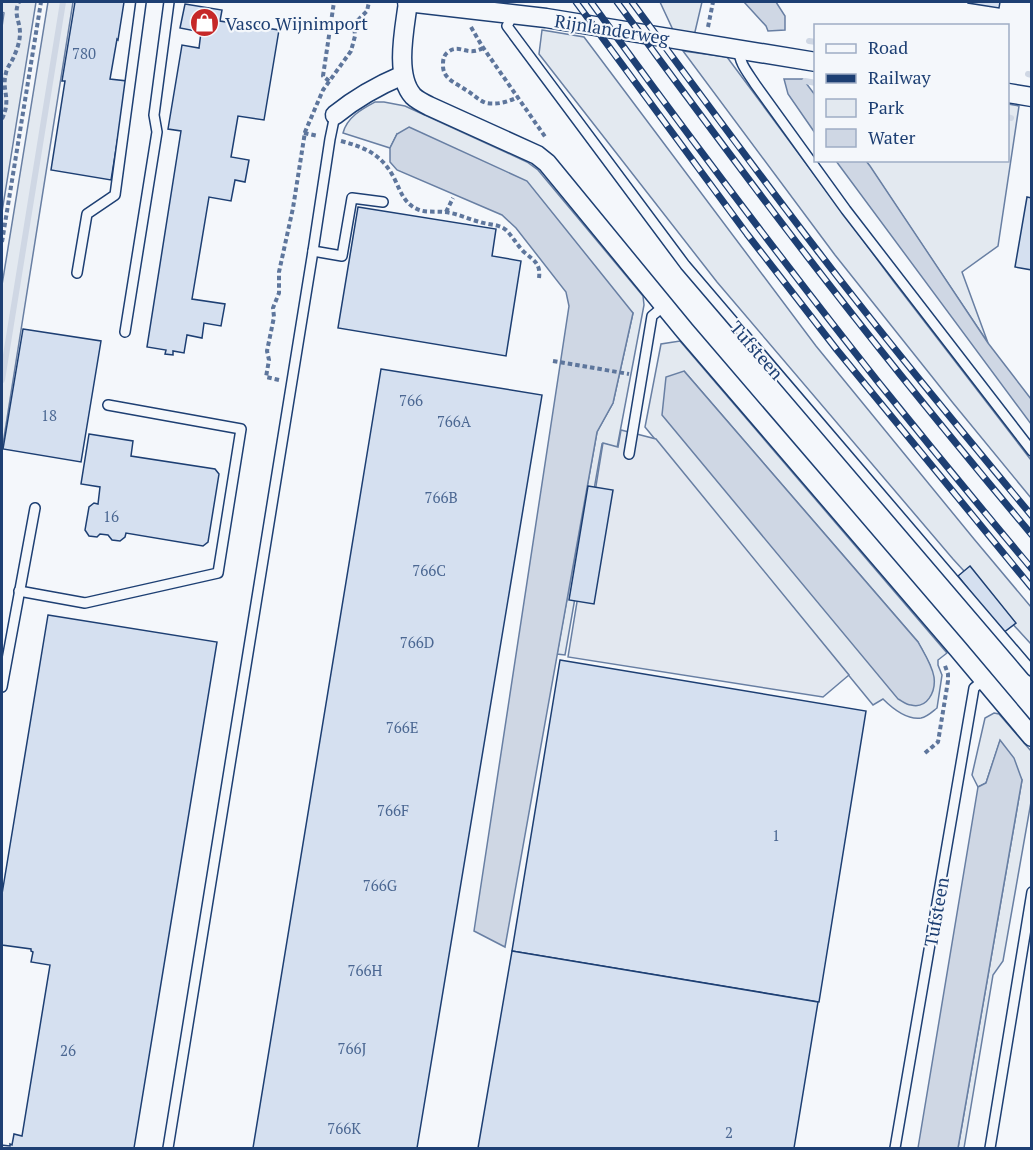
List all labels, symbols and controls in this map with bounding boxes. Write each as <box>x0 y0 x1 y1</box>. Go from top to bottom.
shop icon: Vasco Wijnimport <box>188 7 220 39</box>
street label: Rijnlanderweg <box>553 8 671 50</box>
place label: Vasco Wijnimport <box>225 11 368 35</box>
legend <box>814 24 1009 162</box>
text: Road <box>868 35 908 59</box>
house number: 780 <box>72 43 96 63</box>
text: Railway <box>868 65 932 89</box>
text: Park <box>868 95 905 119</box>
text: Water <box>868 125 915 149</box>
street label: Tufsteen <box>725 316 789 385</box>
house number: 766 <box>399 390 423 410</box>
house number: 18 <box>41 405 57 425</box>
house number: 766A <box>437 411 472 431</box>
house number: 766B <box>424 487 458 507</box>
house number: 16 <box>103 506 119 526</box>
house number: 766C <box>412 560 446 580</box>
house number: 766D <box>400 632 434 652</box>
house number: 766E <box>386 717 418 737</box>
house number: 766F <box>377 800 409 820</box>
house number: 1 <box>772 825 780 845</box>
house number: 766G <box>363 875 398 895</box>
street label: Tufsteen <box>918 875 954 949</box>
house number: 766H <box>348 960 383 980</box>
house number: 766J <box>337 1038 367 1058</box>
house number: 26 <box>60 1040 76 1060</box>
house number: 766K <box>327 1118 361 1138</box>
house number: 2 <box>725 1122 733 1142</box>

